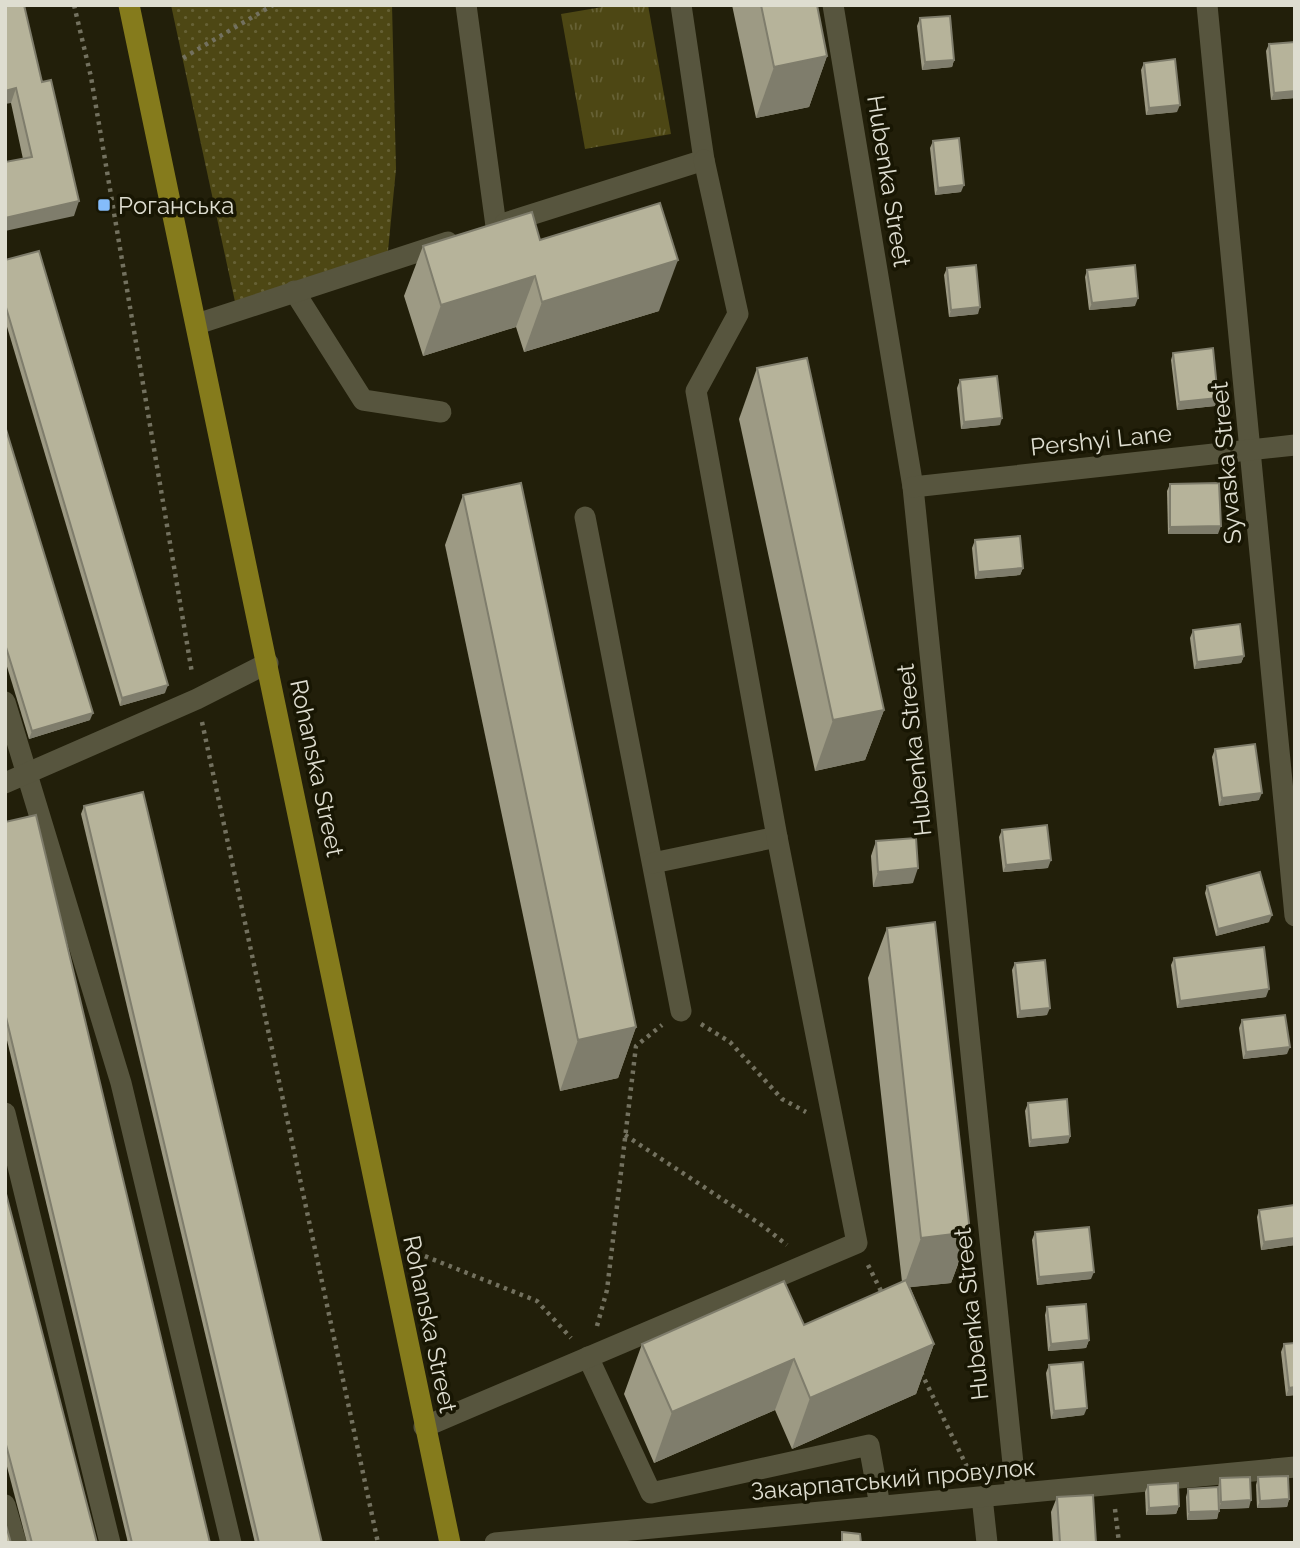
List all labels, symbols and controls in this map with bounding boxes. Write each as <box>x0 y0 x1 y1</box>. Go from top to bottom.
street label: Hubenka Street <box>861 93 917 269</box>
place label: Роганська <box>118 191 234 220</box>
marker: Роганська <box>96 197 112 213</box>
street label: Syvaska Street <box>1204 381 1248 545</box>
street label: Pershyi Lane <box>1029 418 1173 462</box>
street label: Hubenka Street <box>891 662 937 838</box>
street label: Rohanska Street <box>284 677 350 859</box>
street label: Hubenka Street <box>948 1226 994 1402</box>
street label: Rohanska Street <box>397 1233 463 1415</box>
street label: Закарпатський провулок <box>750 1452 1036 1506</box>

